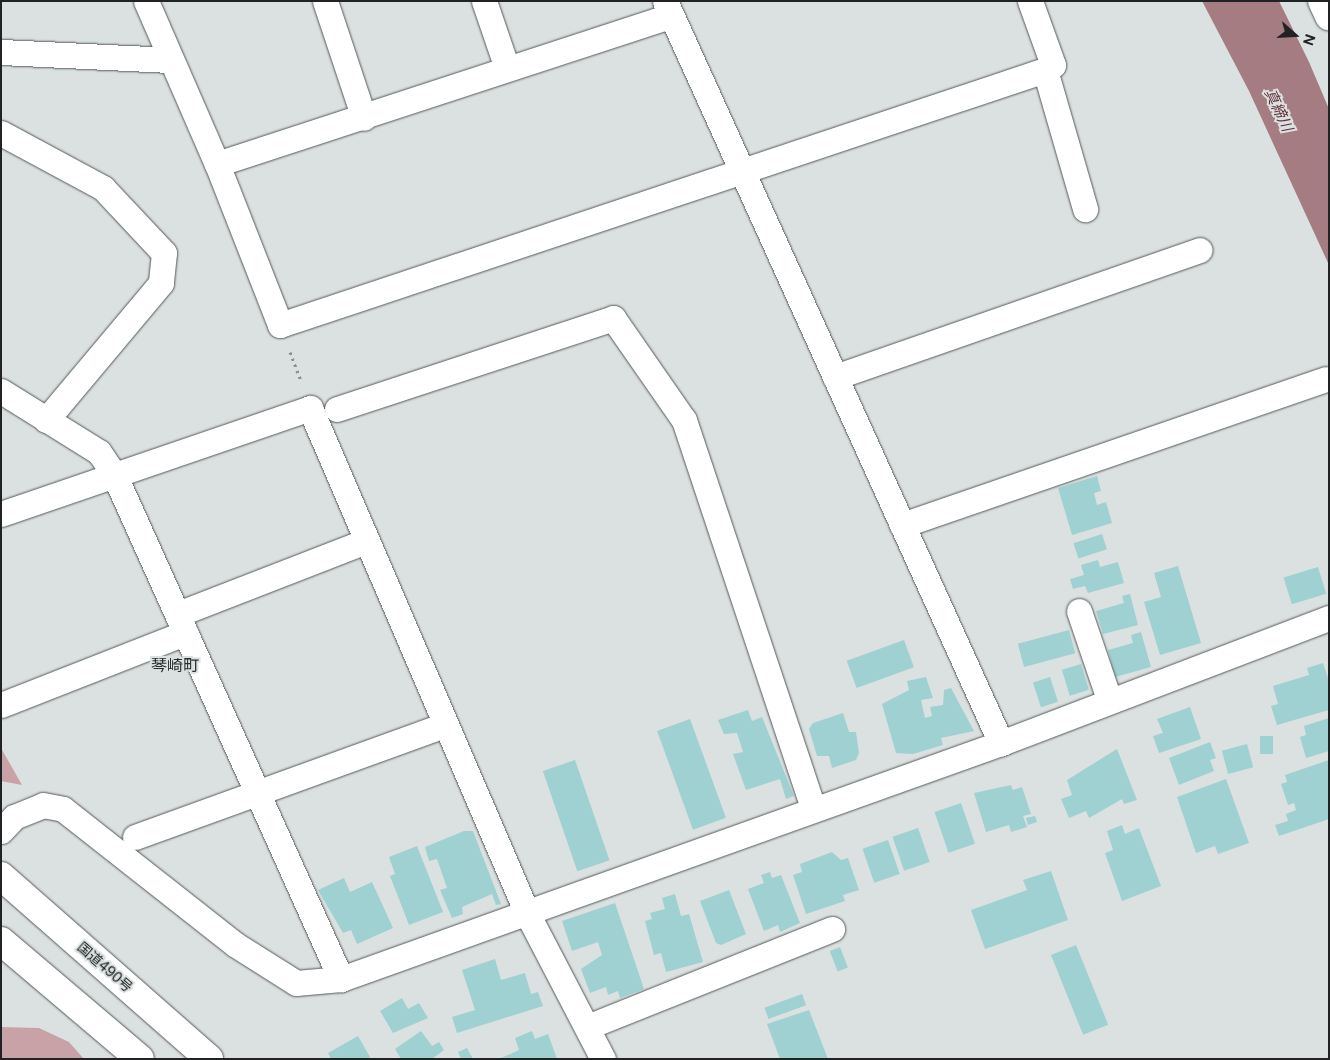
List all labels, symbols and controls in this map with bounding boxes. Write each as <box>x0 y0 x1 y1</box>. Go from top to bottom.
north arrow <box>1270 10 1320 60</box>
text: N <box>1300 32 1319 48</box>
water label: 真締川 <box>1261 86 1297 134</box>
district label: 琴崎町 <box>151 656 199 676</box>
street label: 国道490号 <box>74 938 136 996</box>

